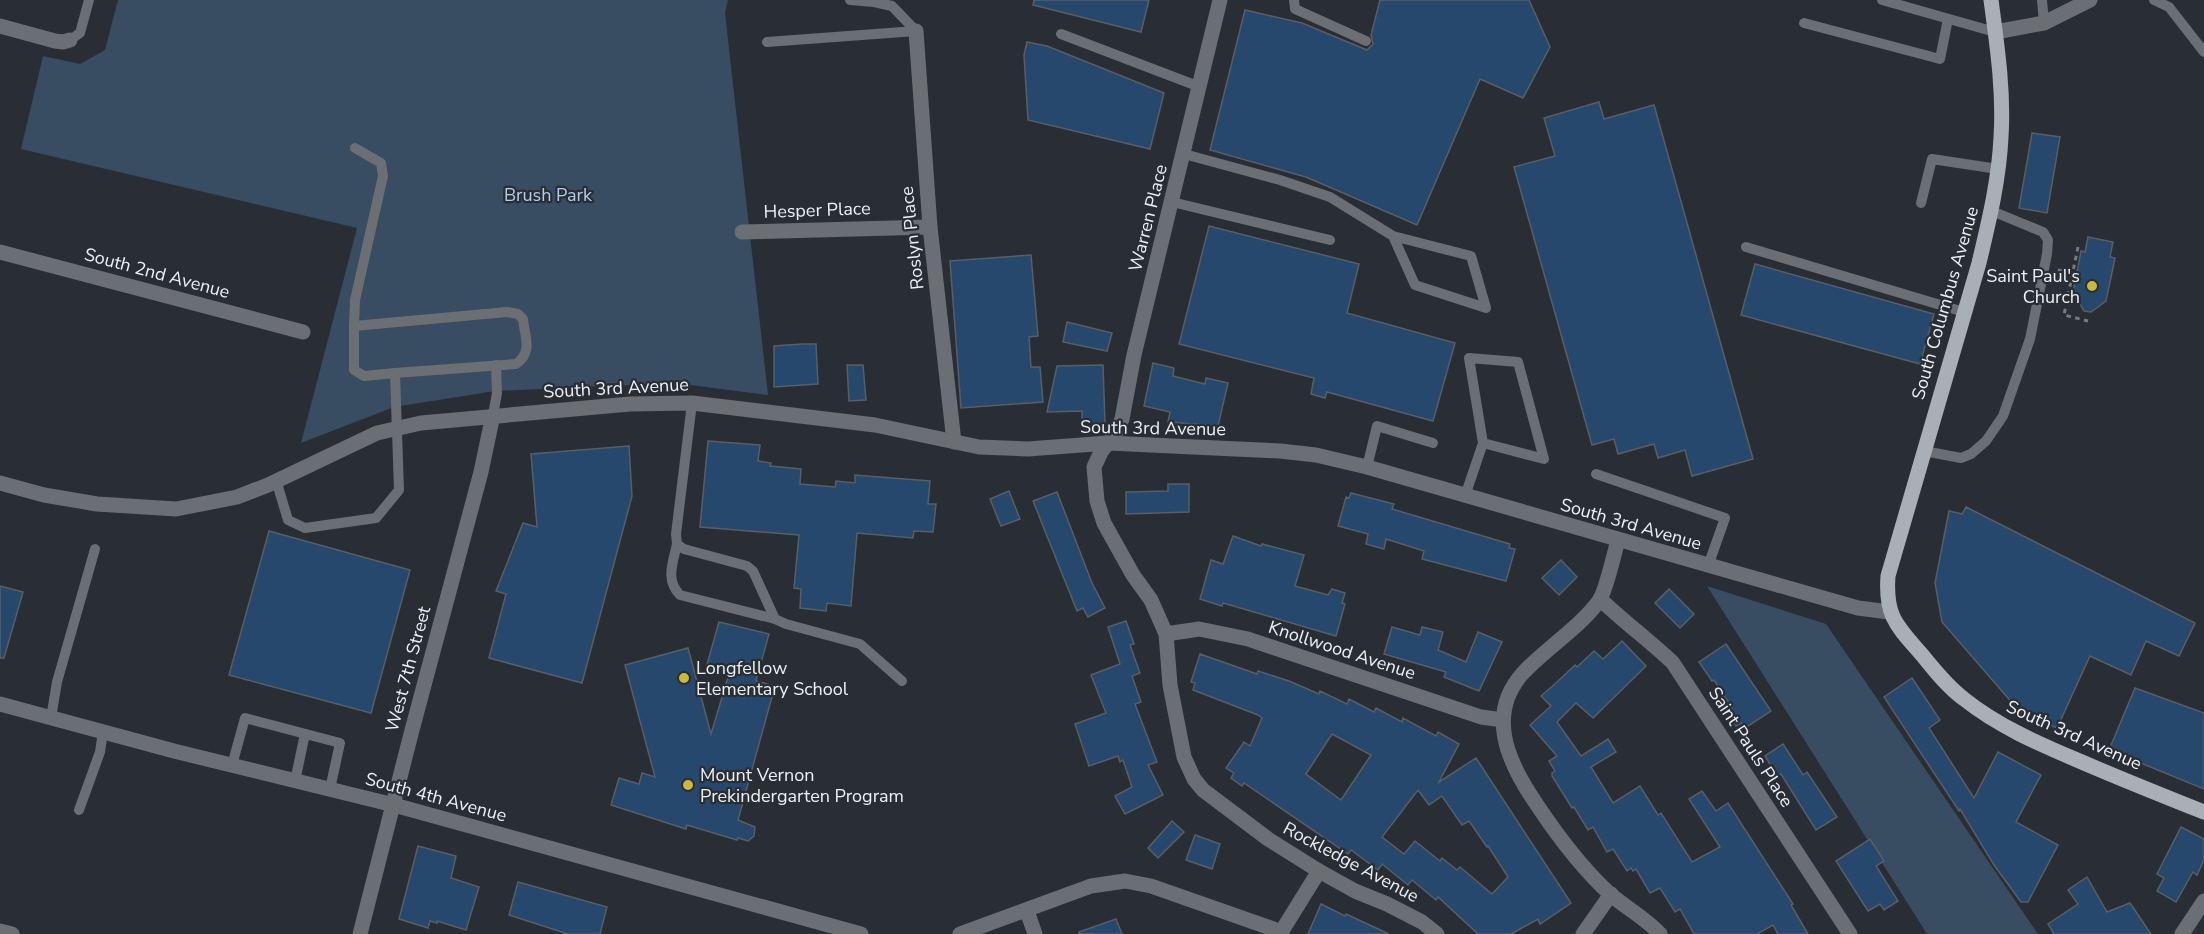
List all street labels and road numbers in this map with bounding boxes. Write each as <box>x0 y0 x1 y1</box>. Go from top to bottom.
street label: Warren Place <box>1123 162 1173 274</box>
street label: Roslyn Place <box>895 185 929 291</box>
street label: Hesper Place <box>763 196 871 224</box>
street label: South Columbus Avenue <box>1906 204 1984 402</box>
street label: South 2nd Avenue <box>82 242 232 304</box>
street label: South 3rd Avenue <box>543 372 689 404</box>
street label: South 3rd Avenue <box>1080 415 1226 441</box>
street label: South 3rd Avenue <box>1558 492 1704 556</box>
street label: West 7th Street <box>380 603 436 734</box>
street label: Knollwood Avenue <box>1265 615 1419 685</box>
street label: Saint Pauls Place <box>1703 682 1799 812</box>
street label: South 3rd Avenue <box>2003 694 2145 776</box>
street label: South 4th Avenue <box>363 767 509 827</box>
street label: Rockledge Avenue <box>1279 816 1423 908</box>

